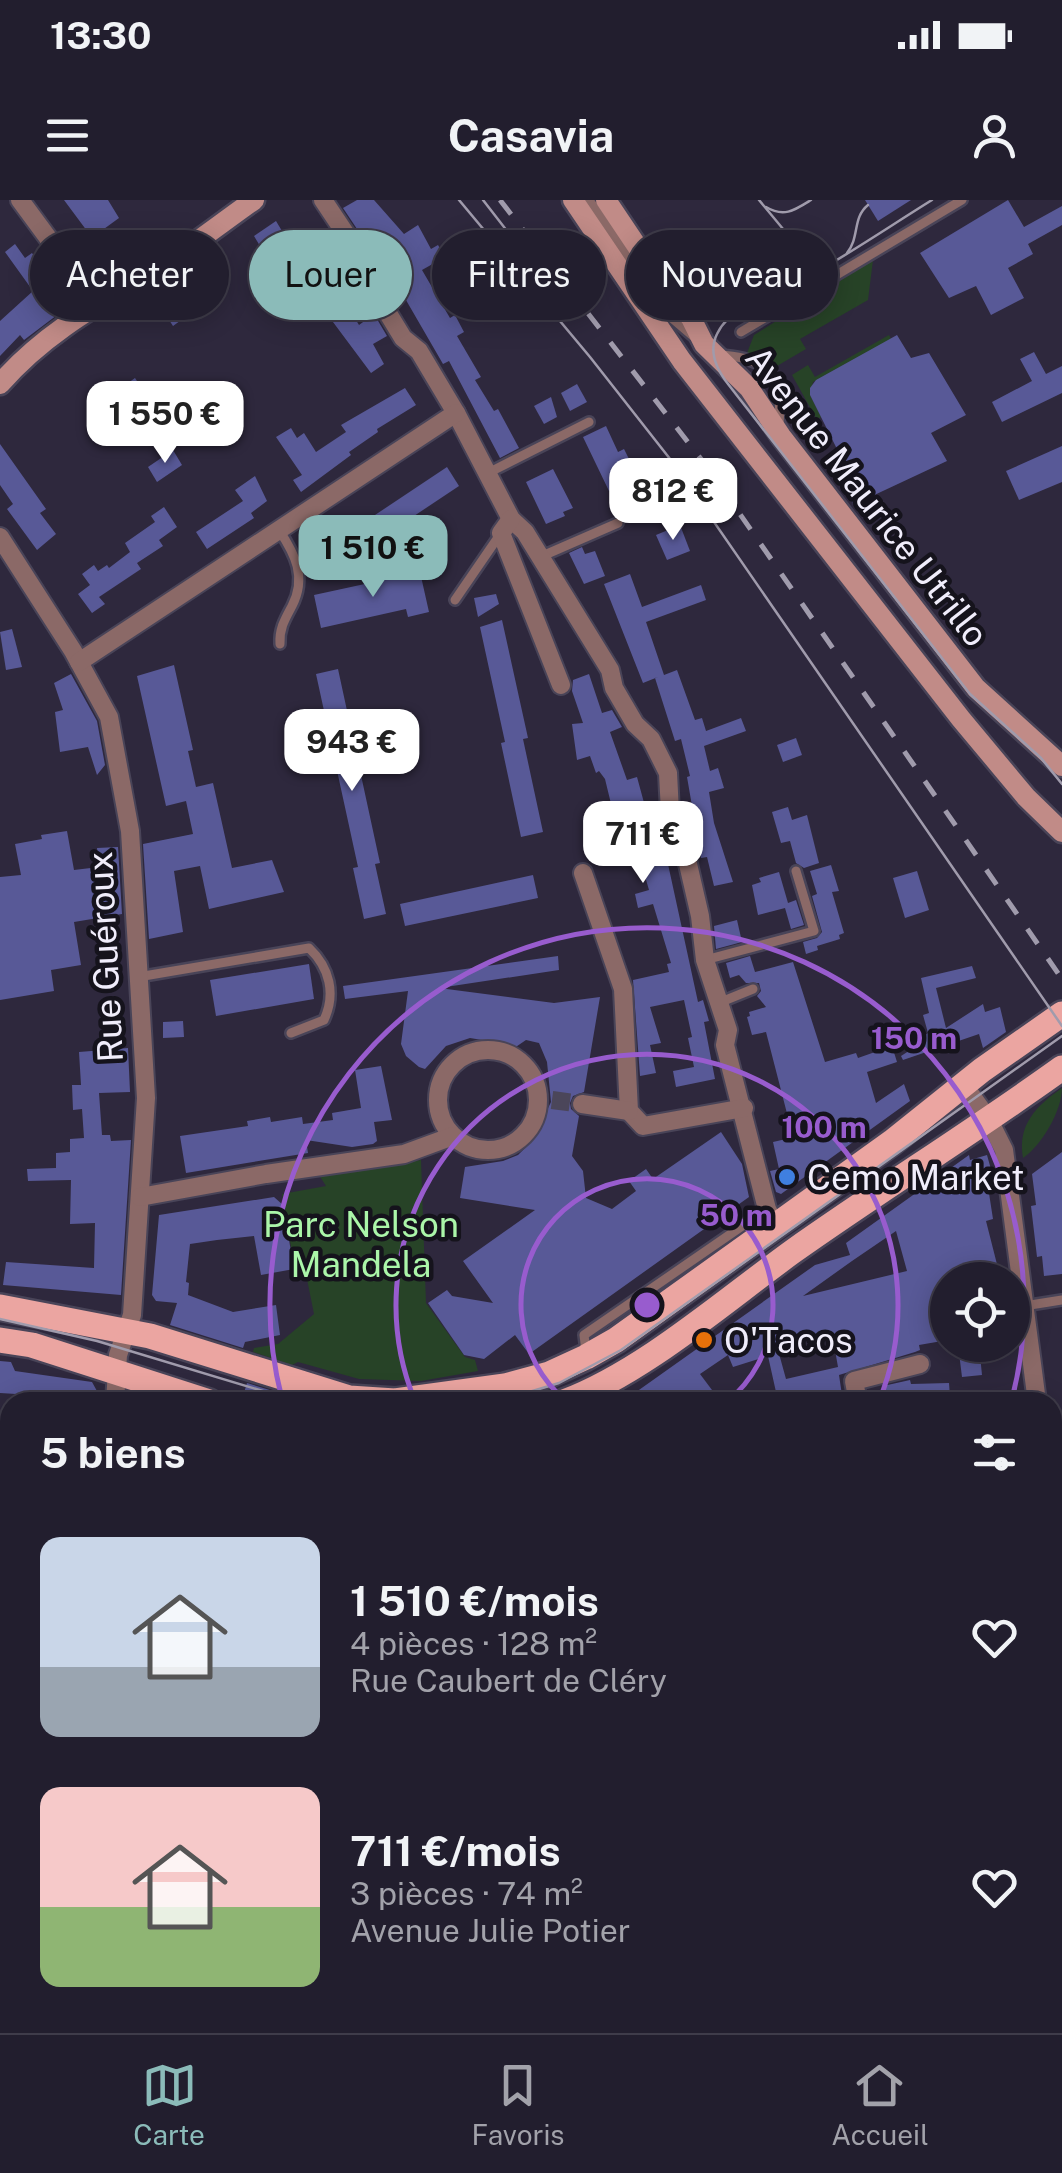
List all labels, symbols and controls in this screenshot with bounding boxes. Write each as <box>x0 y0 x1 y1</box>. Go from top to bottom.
text: 13:30 <box>50 13 151 58</box>
icon: menu <box>40 108 95 163</box>
icon: person <box>967 108 1022 163</box>
text: Casavia <box>448 109 614 162</box>
chip: Acheter <box>30 230 229 320</box>
chip: Louer <box>249 230 412 320</box>
chip: Filtres <box>432 230 606 320</box>
chip: Nouveau <box>626 230 838 320</box>
street label: Avenue Maurice Utrillo <box>737 338 997 654</box>
pin: 1 550 € <box>73 381 257 466</box>
text: 1 550 € <box>109 395 221 432</box>
pin: 812 € <box>603 458 743 543</box>
text: 812 € <box>631 472 715 509</box>
pin: 1 510 € <box>281 515 465 600</box>
text: 1 510 € <box>321 529 425 566</box>
pin: 943 € <box>282 709 422 794</box>
text: 943 € <box>306 723 398 760</box>
pin: 711 € <box>573 801 713 886</box>
text: 711 € <box>605 815 681 852</box>
street label: Rue Guéroux <box>79 851 131 1063</box>
text: 150 m <box>871 1020 957 1056</box>
text: 100 m <box>781 1109 867 1145</box>
place label: Cemo Market <box>807 1157 1025 1198</box>
marker: Cemo Market <box>776 1166 798 1188</box>
text: 50 m <box>699 1197 773 1233</box>
park label: Parc Nelson Mandela <box>263 1204 459 1285</box>
map controls <box>930 1262 1030 1362</box>
button: locate <box>930 1262 1030 1362</box>
centre of rings <box>629 1287 665 1323</box>
place label: O'Tacos <box>724 1320 853 1361</box>
marker: O'Tacos <box>693 1329 715 1351</box>
icon: filters <box>967 1425 1022 1480</box>
text: 5 biens <box>40 1428 186 1477</box>
text: 1 510 €/mois <box>350 1576 599 1625</box>
icon: home <box>120 1577 240 1697</box>
icon: heart <box>967 1610 1022 1665</box>
text: 4 pièces · 128 m² <box>350 1625 597 1662</box>
text: Rue Caubert de Cléry <box>350 1662 667 1699</box>
text: 711 €/mois <box>350 1826 561 1875</box>
icon: home <box>120 1827 240 1947</box>
icon: heart <box>967 1860 1022 1915</box>
text: 3 pièces · 74 m² <box>350 1875 583 1912</box>
text: Avenue Julie Potier <box>350 1912 630 1949</box>
tab: Carte <box>133 2058 205 2151</box>
tab: Favoris <box>471 2058 565 2151</box>
tab: Accueil <box>831 2058 929 2151</box>

